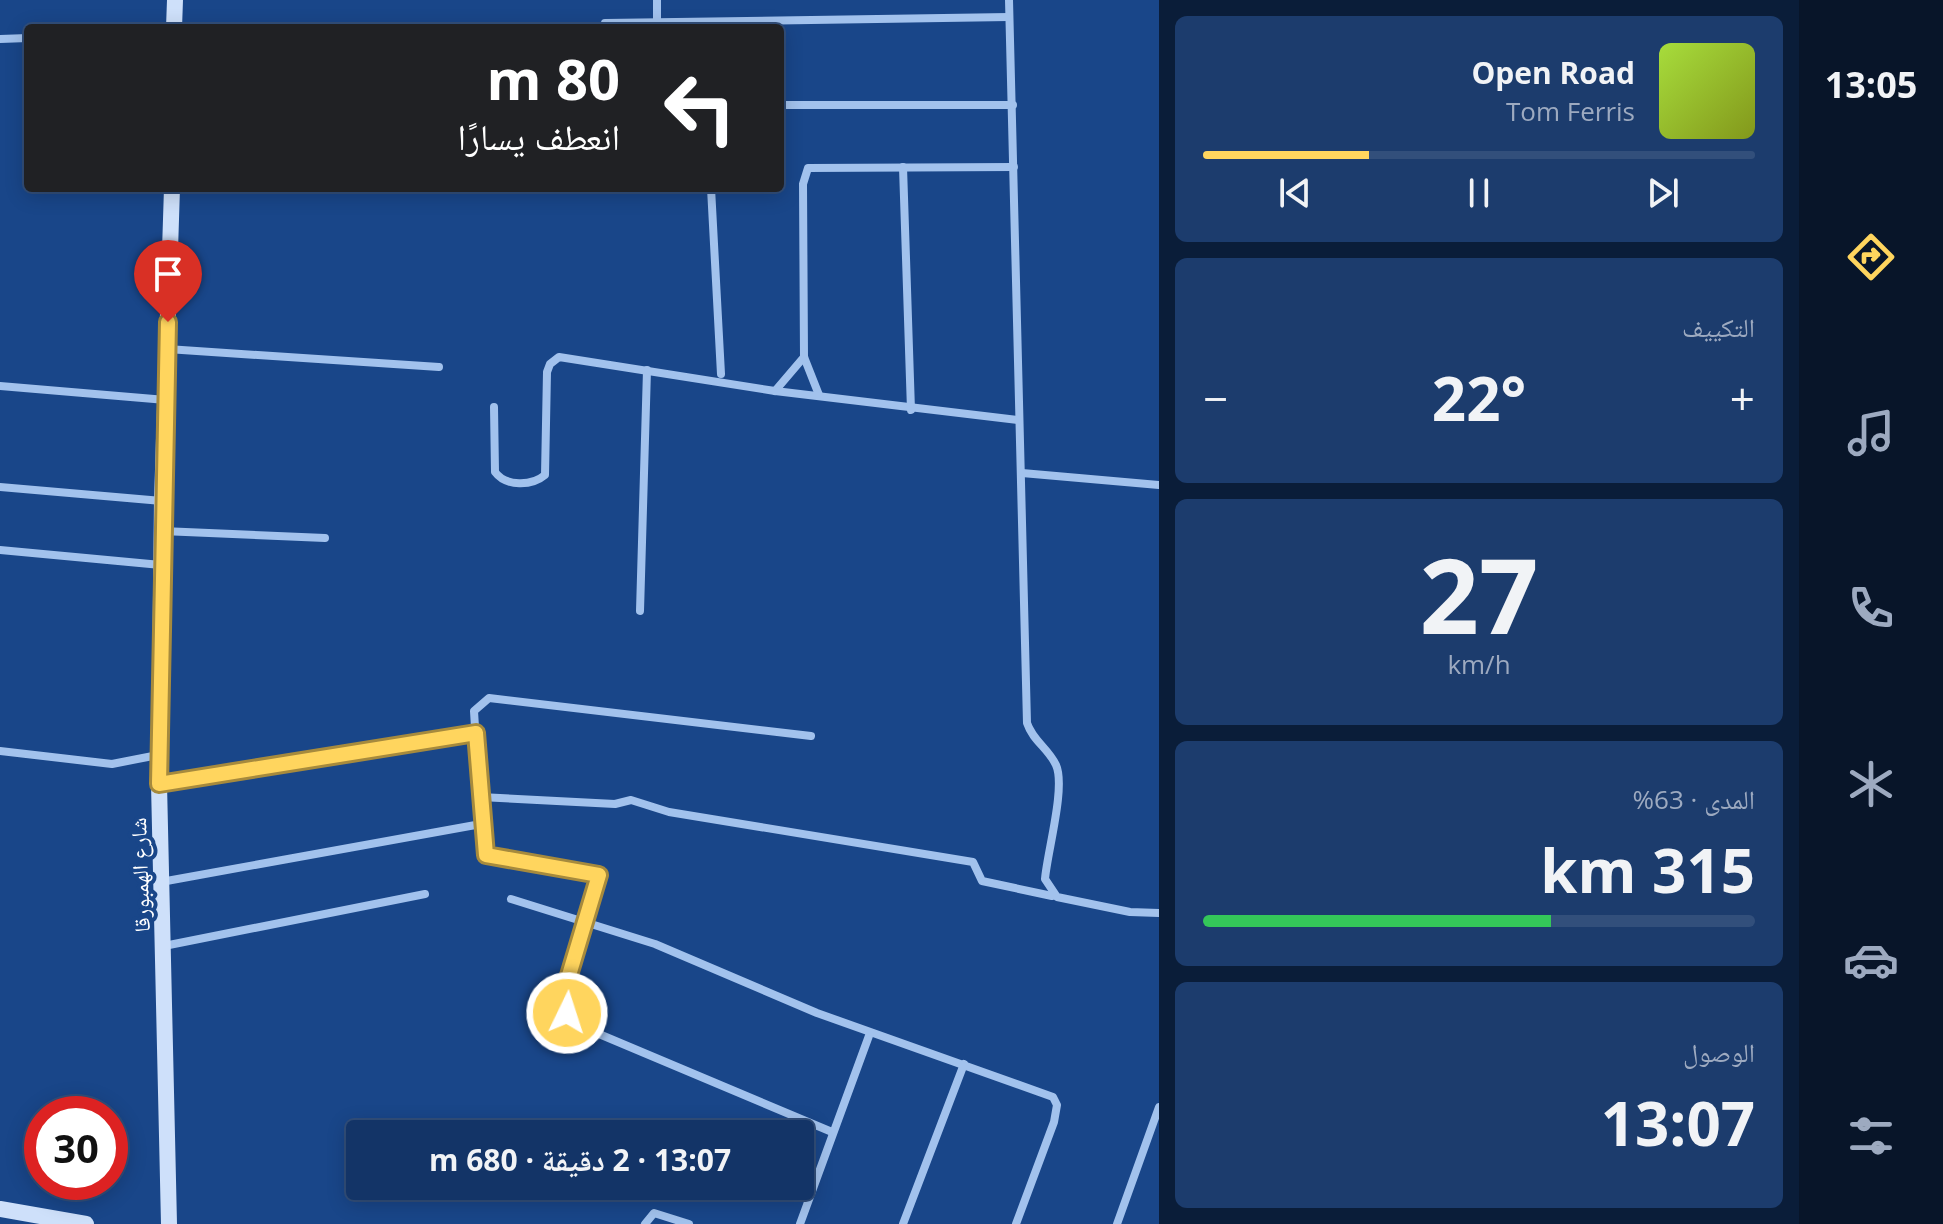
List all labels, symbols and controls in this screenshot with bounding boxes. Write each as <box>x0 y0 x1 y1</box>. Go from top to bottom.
text: 80 m <box>486 40 620 116</box>
text: Open Road <box>1471 52 1635 93</box>
icon: left <box>648 56 752 160</box>
text: 13:05 <box>1825 60 1917 109</box>
text: Tom Ferris <box>1506 93 1635 129</box>
text: انعطف يسارًا <box>457 112 620 161</box>
icon: previous <box>1273 171 1317 215</box>
icon: pause <box>1457 171 1501 215</box>
icon: next <box>1641 171 1685 215</box>
icon: directions <box>1843 229 1899 285</box>
pin <box>134 240 202 322</box>
icon: arrive <box>146 252 190 296</box>
text: التكييف <box>1682 309 1755 345</box>
text: 22° <box>1432 357 1526 439</box>
text: − <box>1203 368 1228 428</box>
text: + <box>1730 368 1755 428</box>
icon: music <box>1843 405 1899 461</box>
text: 27 <box>1420 523 1538 664</box>
icon: phone <box>1843 580 1899 636</box>
text: km/h <box>1447 646 1511 682</box>
icon: climate <box>1843 756 1899 812</box>
text: المدى · 63% <box>1633 781 1755 817</box>
street label: شارع الهمبورقا <box>122 817 156 933</box>
text: 315 km <box>1540 829 1755 911</box>
icon: car <box>1843 932 1899 988</box>
position arrow <box>525 971 609 1055</box>
text: الوصول <box>1683 1034 1755 1070</box>
text: 13:07 <box>1601 1082 1755 1164</box>
speed limit sign: 30 <box>24 1096 128 1200</box>
icon: filters <box>1843 1108 1899 1164</box>
text: 13:07 · 2 دقيقة · 680 m <box>429 1139 731 1180</box>

